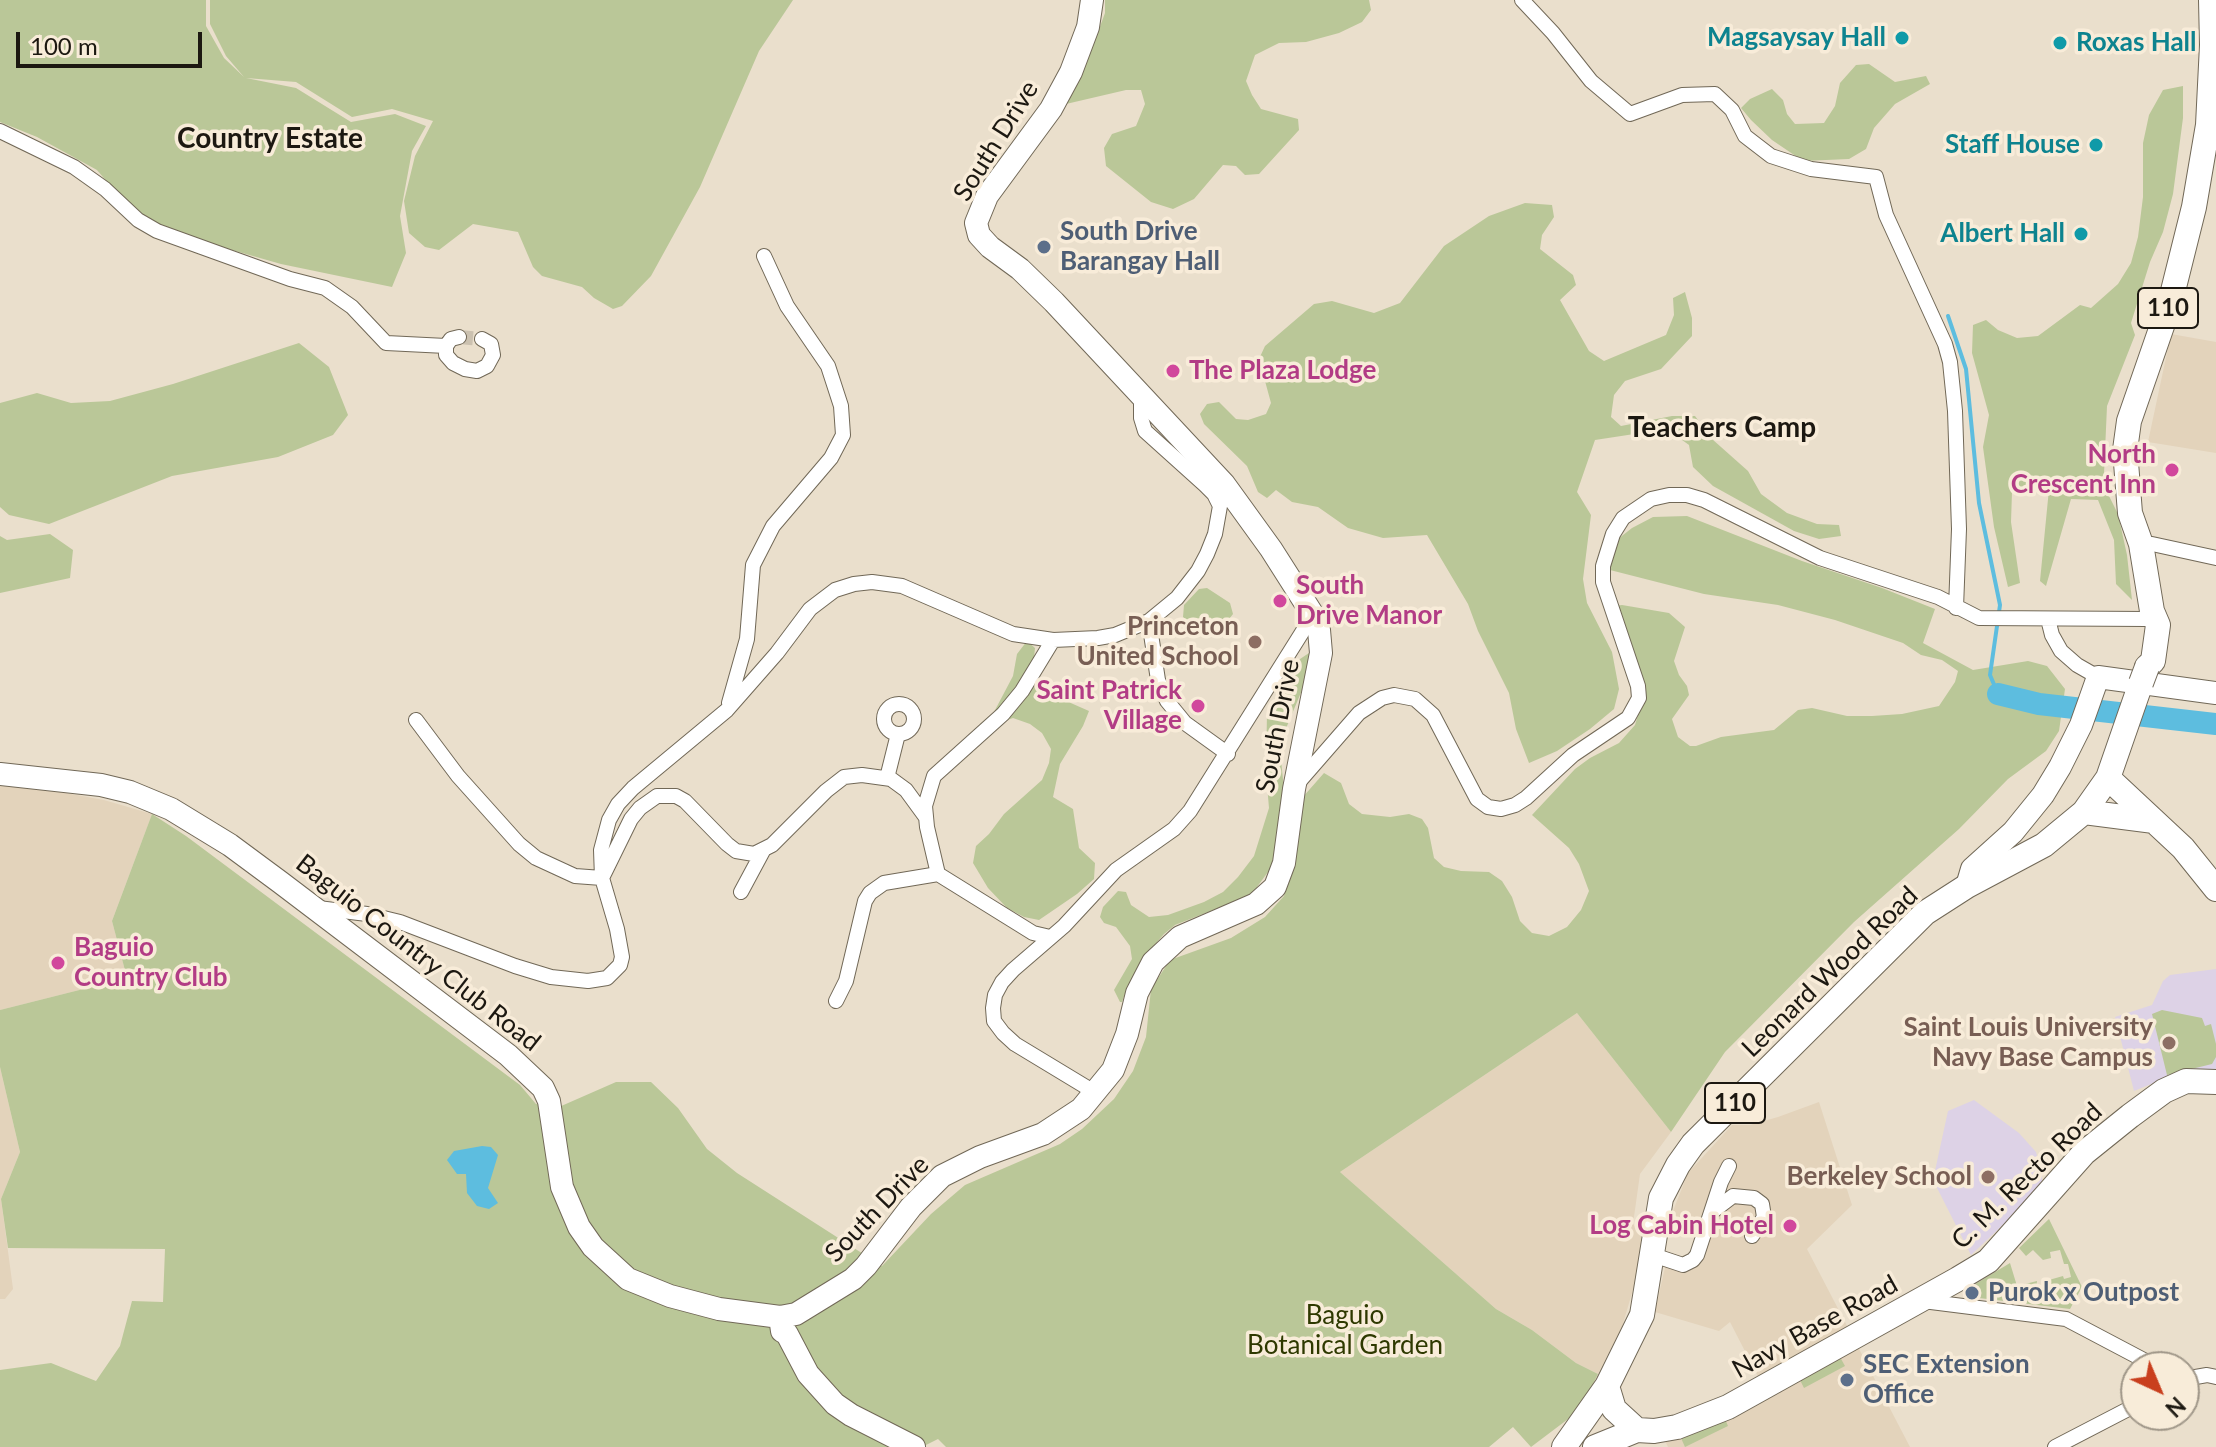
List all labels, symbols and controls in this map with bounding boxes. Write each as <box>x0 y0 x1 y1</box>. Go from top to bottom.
scale bar <box>20 16 206 66</box>
place label: Magsaysay Hall <box>1707 22 1886 54</box>
place label: Roxas Hall <box>2076 27 2197 59</box>
marker: Magsaysay Hall <box>1893 29 1911 47</box>
text: 100 m <box>30 31 98 60</box>
marker: Roxas Hall <box>2051 34 2069 52</box>
street label: South Drive <box>947 75 1045 207</box>
district label: Country Estate <box>177 122 363 156</box>
place label: Staff House <box>1945 129 2080 161</box>
marker: Staff House <box>2087 136 2105 154</box>
place label: South Drive Barangay Hall <box>1060 216 1220 278</box>
place label: Albert Hall <box>1940 218 2065 250</box>
marker: Albert Hall <box>2072 225 2090 243</box>
marker: South Drive Barangay Hall <box>1035 238 1053 256</box>
road number: 110 <box>2138 288 2198 328</box>
place label: The Plaza Lodge <box>1189 355 1376 387</box>
marker: The Plaza Lodge <box>1164 362 1182 380</box>
district label: Teachers Camp <box>1628 411 1816 445</box>
place label: North Crescent Inn <box>2011 439 2156 500</box>
marker: North Crescent Inn <box>2163 461 2181 479</box>
place label: South Drive Manor <box>1296 570 1442 632</box>
marker: South Drive Manor <box>1271 592 1289 610</box>
place label: Princeton United School <box>1077 611 1239 672</box>
marker: Princeton United School <box>1246 633 1264 651</box>
street label: South Drive <box>1250 656 1306 796</box>
place label: Saint Patrick Village <box>1037 675 1182 736</box>
marker: Saint Patrick Village <box>1189 697 1207 715</box>
street label: Baguio Country Club Road <box>290 848 546 1058</box>
street label: Leonard Wood Road <box>1736 880 1924 1064</box>
place label: Baguio Country Club <box>74 932 227 994</box>
marker: Baguio Country Club <box>49 954 67 972</box>
place label: Saint Louis University Navy Base Campus <box>1903 1012 2153 1074</box>
marker: Saint Louis University Navy Base Campus <box>2160 1034 2178 1052</box>
road number: 110 <box>1705 1083 1765 1123</box>
street label: C. M. Recto Road <box>1945 1096 2109 1256</box>
street label: South Drive <box>819 1149 935 1269</box>
place label: Berkeley School <box>1787 1161 1972 1193</box>
marker: Berkeley School <box>1979 1168 1997 1186</box>
place label: Log Cabin Hotel <box>1589 1210 1774 1242</box>
marker: Log Cabin Hotel <box>1781 1217 1799 1235</box>
street label: Navy Base Road <box>1727 1269 1903 1385</box>
place label: Purok x Outpost <box>1988 1277 2179 1309</box>
marker: Purok x Outpost <box>1963 1284 1981 1302</box>
park label: Baguio Botanical Garden <box>1247 1300 1443 1362</box>
place label: SEC Extension Office <box>1863 1349 2030 1410</box>
north arrow <box>2120 1351 2200 1431</box>
marker: SEC Extension Office <box>1838 1371 1856 1389</box>
text: N <box>2160 1392 2191 1423</box>

